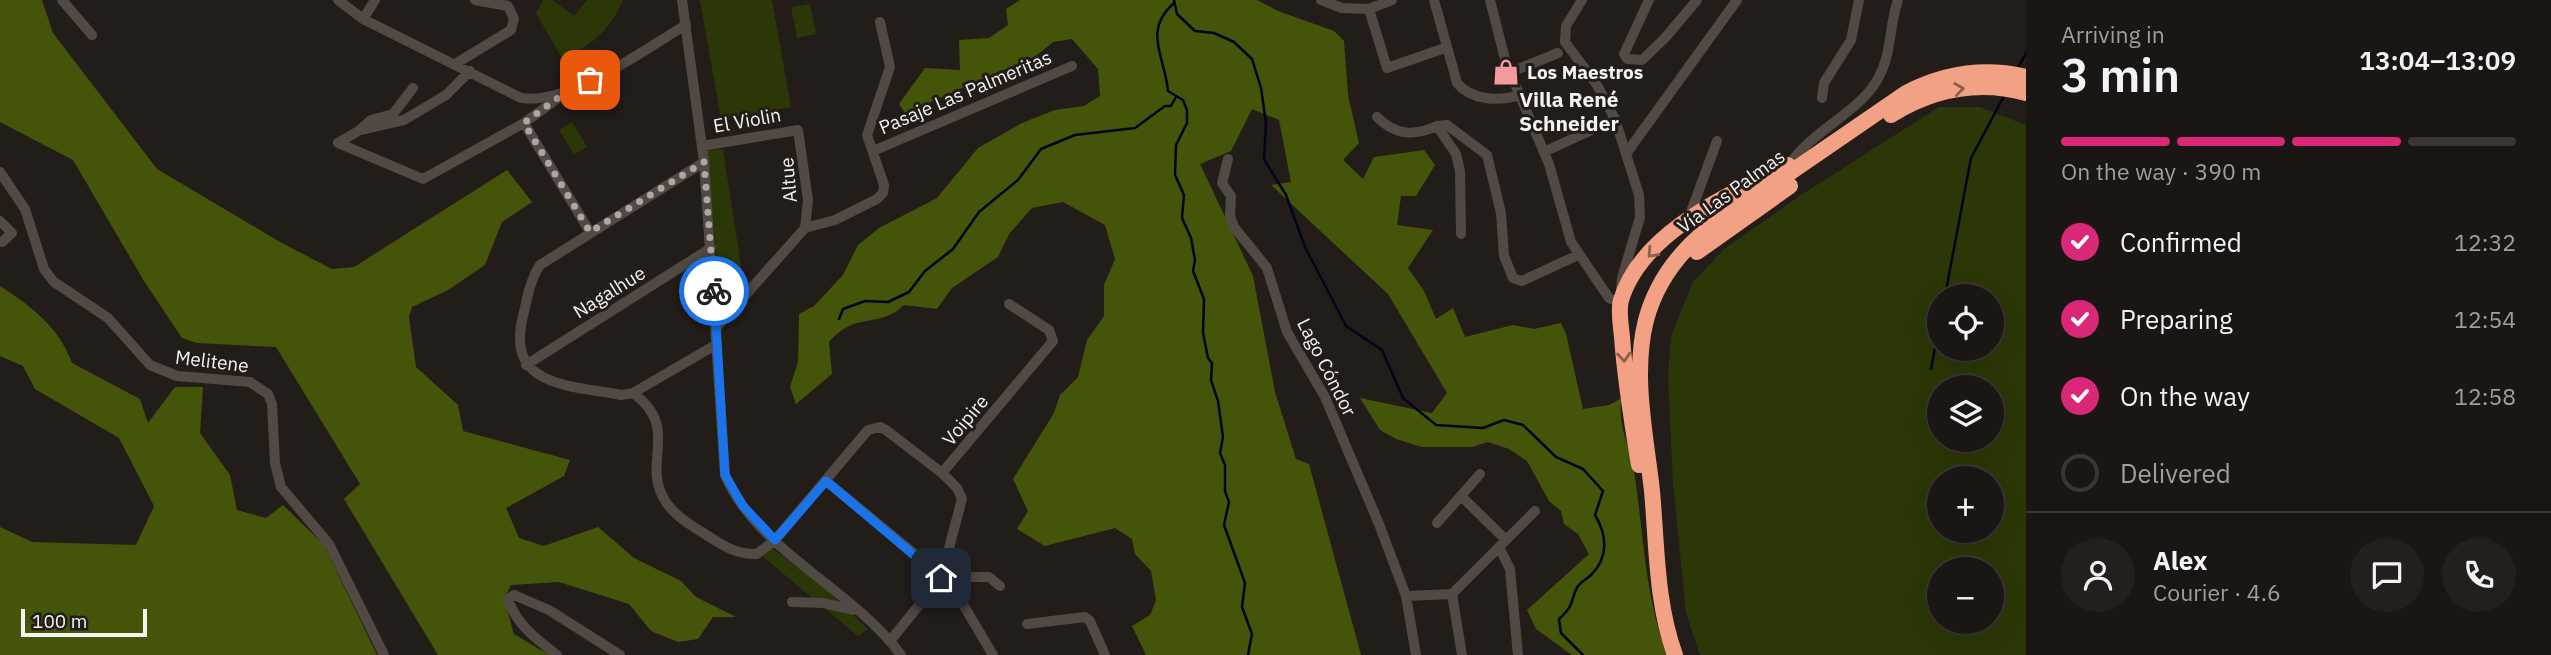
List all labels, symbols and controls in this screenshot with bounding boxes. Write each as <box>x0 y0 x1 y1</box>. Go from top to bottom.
text: Arriving in <box>2061 19 2165 49</box>
text: 13:04–13:09 <box>2359 43 2516 77</box>
street label: Pasaje Las Palmeritas <box>875 45 1055 139</box>
text: 3 min <box>2061 45 2180 105</box>
pin <box>560 50 620 110</box>
shop icon: Los Maestros <box>1491 57 1521 87</box>
place label: Los Maestros <box>1527 60 1643 84</box>
icon: bag <box>571 61 609 99</box>
one-way arrow <box>1953 81 1965 96</box>
district label: Villa René Schneider <box>1519 85 1619 137</box>
street label: El Violin <box>711 102 783 138</box>
street label: Vía Las Palmas <box>1673 144 1789 238</box>
street label: Altue <box>774 156 802 204</box>
text: On the way · 390 m <box>2061 156 2261 186</box>
icon: check <box>2061 223 2099 261</box>
text: Confirmed <box>2120 225 2242 259</box>
text: 12:32 <box>2454 227 2516 257</box>
one-way arrow <box>1648 245 1660 258</box>
courier <box>679 256 749 326</box>
street label: Nagalhue <box>568 260 650 324</box>
icon: bike <box>695 272 733 310</box>
map controls <box>1927 284 2004 634</box>
button: locate <box>1927 284 2004 361</box>
icon: check <box>2061 300 2099 338</box>
text: Preparing <box>2120 302 2233 336</box>
text: 12:54 <box>2454 304 2516 334</box>
street label: Lago Cóndor <box>1292 314 1362 420</box>
street label: Melitene <box>174 345 250 377</box>
one-way arrow <box>1616 352 1631 363</box>
button: layers <box>1927 375 2004 452</box>
icon: check <box>2061 377 2099 415</box>
text: On the way <box>2120 379 2250 413</box>
text: 12:58 <box>2454 381 2516 411</box>
street label: Voipire <box>937 390 993 450</box>
text: Delivered <box>2120 456 2231 490</box>
button: + <box>1927 466 2004 543</box>
button: person <box>2061 538 2135 612</box>
button: chat <box>2350 538 2424 612</box>
button: phone <box>2442 538 2516 612</box>
text: Alex <box>2153 543 2207 577</box>
pin <box>911 548 971 608</box>
button: − <box>1927 557 2004 634</box>
icon: home <box>922 559 960 597</box>
text: Courier · 4.6 <box>2153 577 2281 607</box>
scale bar <box>21 606 147 638</box>
text: 100 m <box>32 609 87 633</box>

